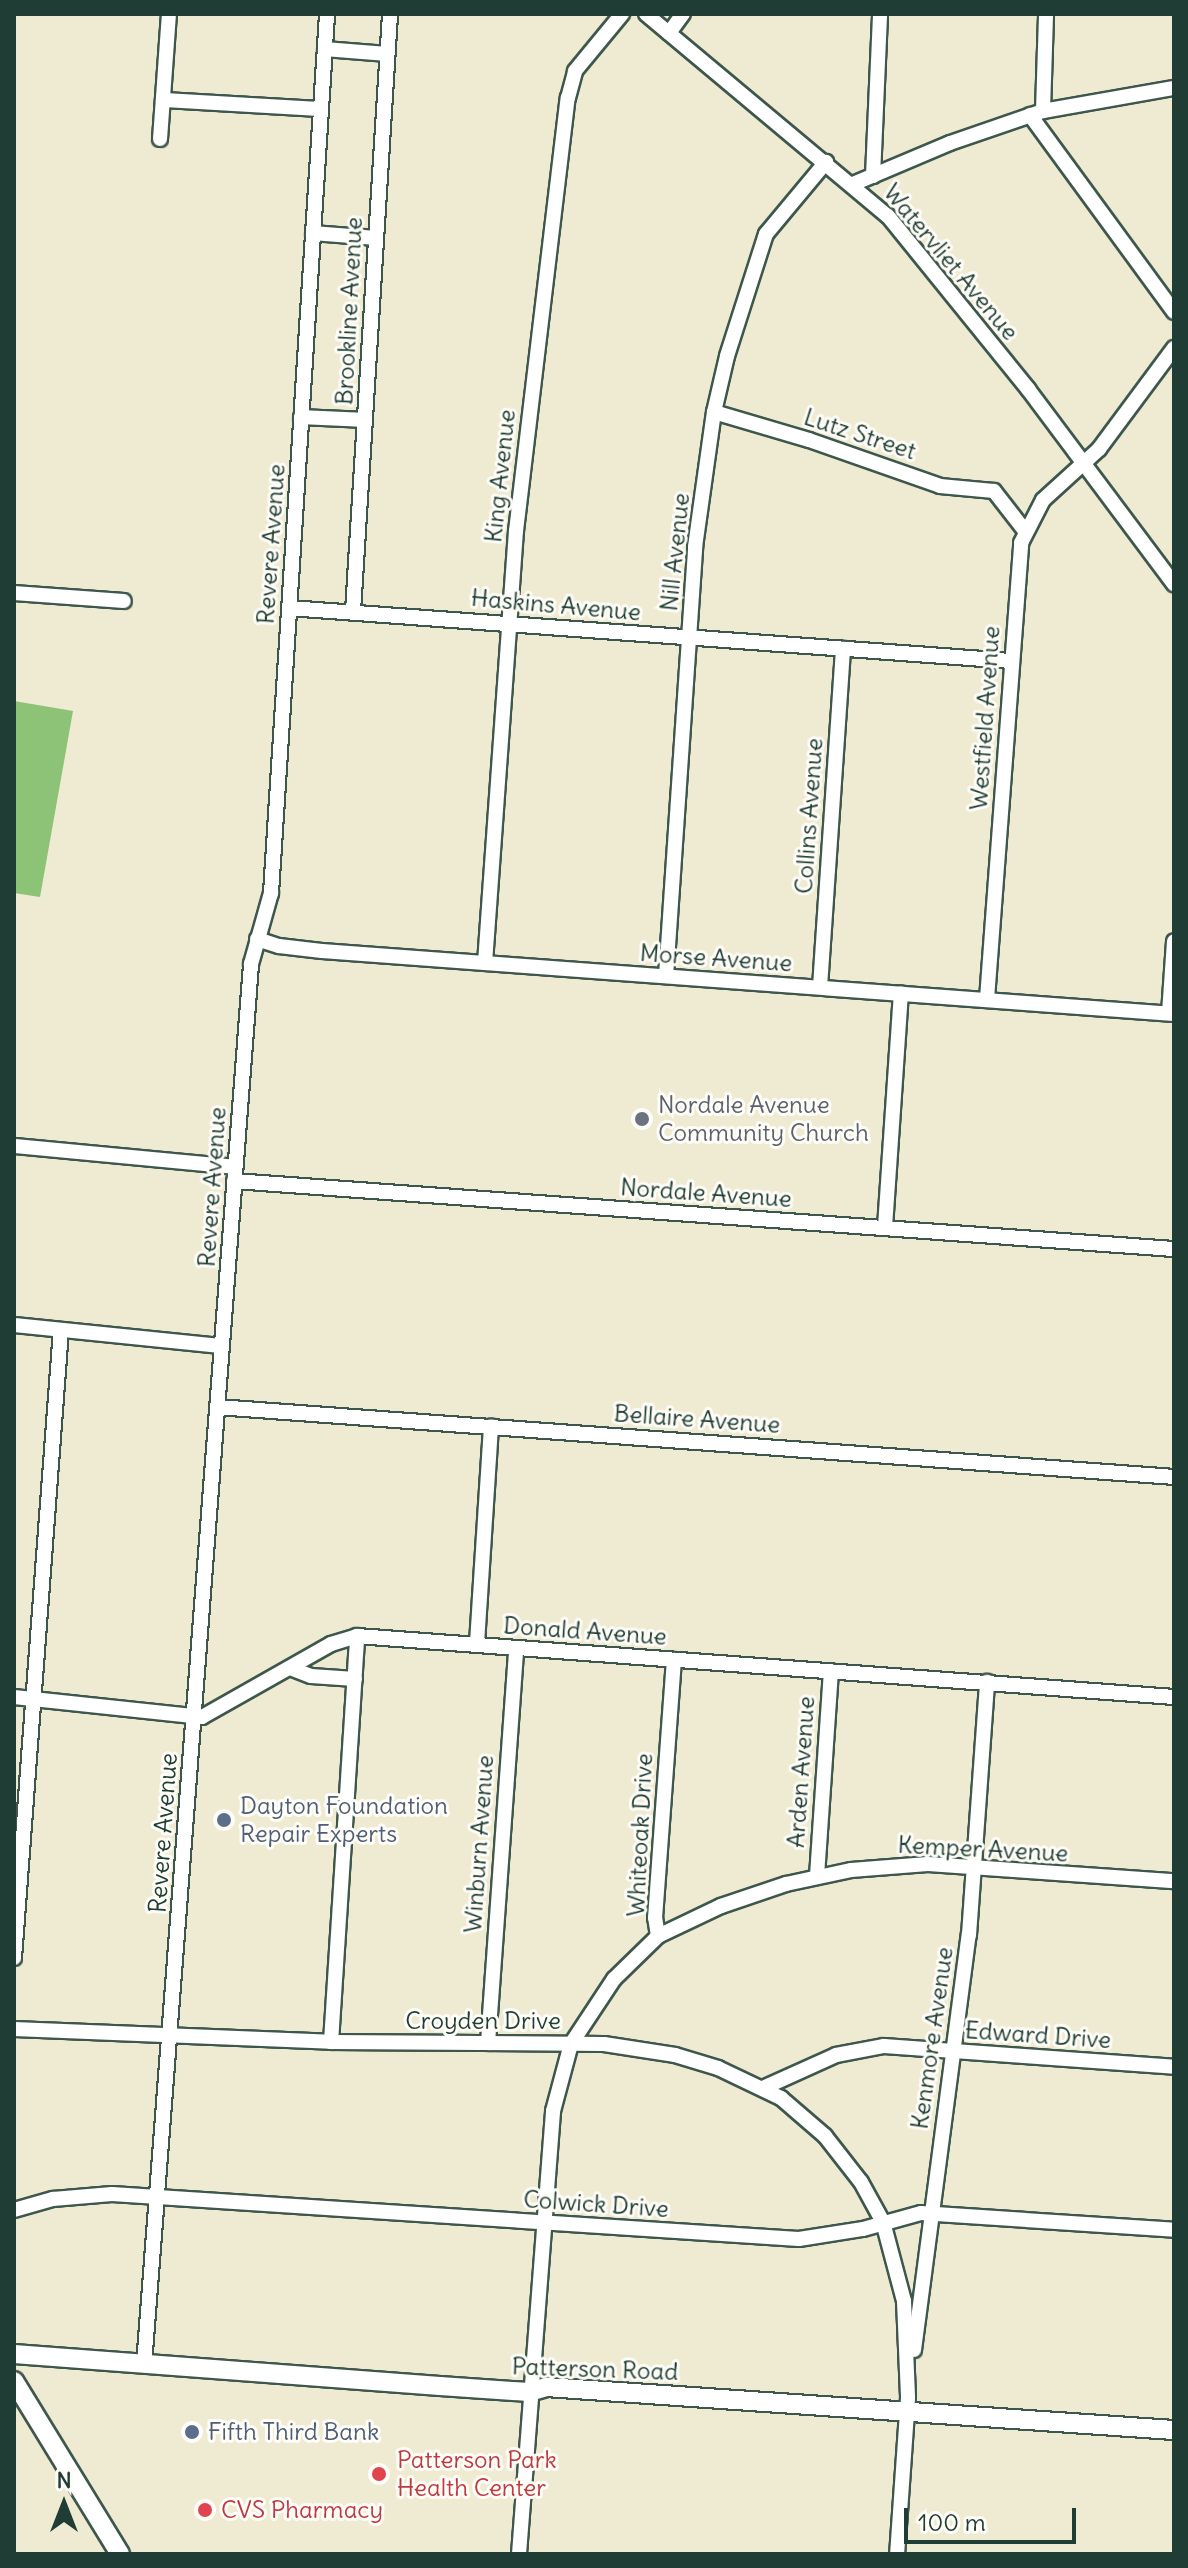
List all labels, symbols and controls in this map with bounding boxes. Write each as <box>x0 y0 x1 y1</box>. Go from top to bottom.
street label: Watervliet Avenue <box>877 178 1025 346</box>
street label: Brookline Avenue <box>330 216 368 406</box>
street label: Lutz Street <box>800 402 920 466</box>
street label: King Avenue <box>479 408 521 544</box>
street label: Revere Avenue <box>251 463 291 625</box>
street label: Nill Avenue <box>654 491 696 613</box>
street label: Haskins Avenue <box>470 583 642 627</box>
street label: Westfield Avenue <box>964 625 1006 811</box>
street label: Collins Avenue <box>789 737 829 895</box>
street label: Morse Avenue <box>639 938 793 978</box>
place label: Nordale Avenue Community Church <box>658 1091 869 1147</box>
street label: Revere Avenue <box>192 1106 232 1268</box>
marker: Nordale Avenue Community Church <box>633 1110 651 1128</box>
street label: Nordale Avenue <box>619 1173 793 1213</box>
street label: Bellaire Avenue <box>613 1399 781 1439</box>
street label: Donald Avenue <box>502 1611 668 1651</box>
street label: Arden Avenue <box>781 1695 821 1849</box>
street label: Revere Avenue <box>143 1752 183 1914</box>
street label: Whiteoak Drive <box>621 1753 659 1917</box>
street label: Winburn Avenue <box>458 1754 500 1934</box>
place label: Dayton Foundation Repair Experts <box>240 1792 448 1848</box>
marker: Dayton Foundation Repair Experts <box>215 1811 233 1829</box>
street label: Kemper Avenue <box>897 1830 1069 1868</box>
street label: Kenmore Avenue <box>905 1945 959 2131</box>
street label: Croyden Drive <box>405 2007 561 2035</box>
street label: Edward Drive <box>964 2016 1112 2054</box>
street label: Colwick Drive <box>522 2185 670 2223</box>
street label: Patterson Road <box>511 2352 679 2386</box>
place label: Fifth Third Bank <box>208 2418 379 2446</box>
marker: Fifth Third Bank <box>183 2423 201 2441</box>
place label: Patterson Park Health Center <box>397 2446 557 2502</box>
marker: Patterson Park Health Center <box>368 2463 390 2485</box>
north arrow <box>24 2464 104 2544</box>
text: N <box>56 2466 72 2494</box>
scale bar <box>908 2492 1080 2542</box>
place label: CVS Pharmacy <box>221 2496 383 2524</box>
marker: CVS Pharmacy <box>196 2501 214 2519</box>
text: 100 m <box>918 2507 986 2537</box>

